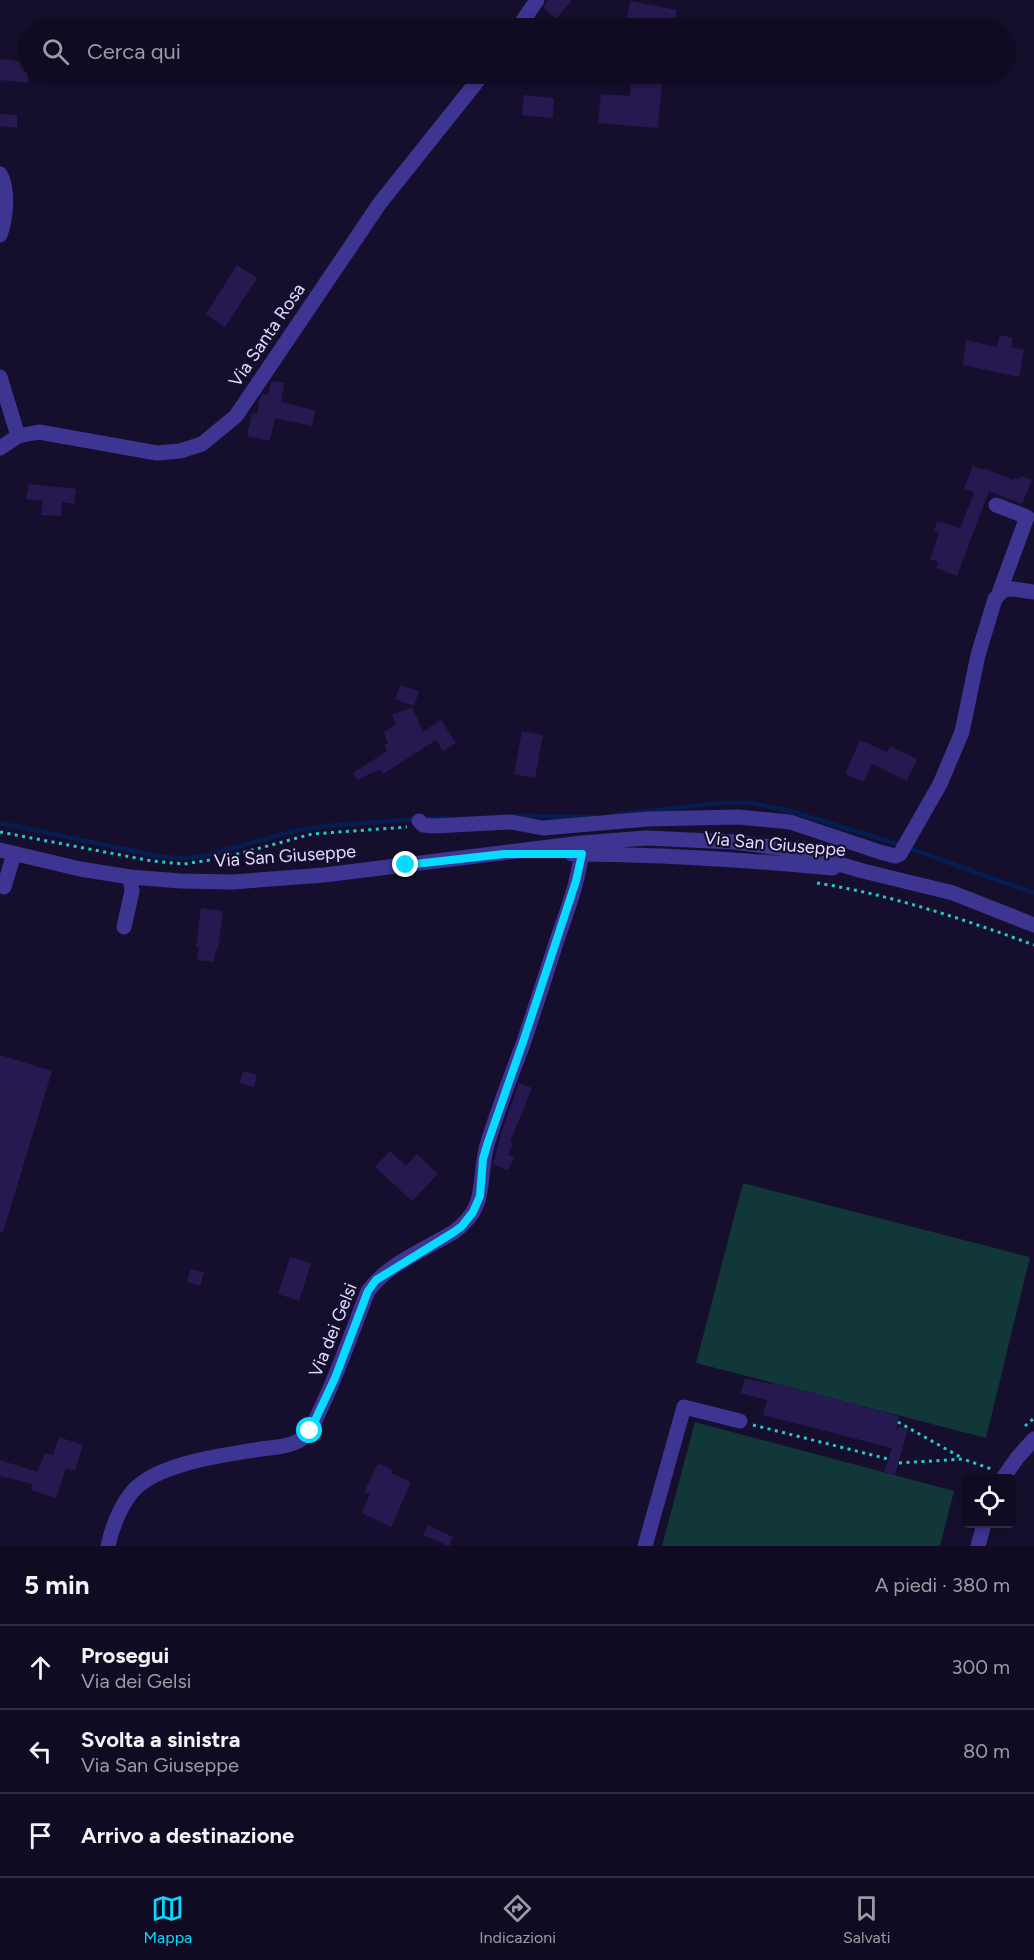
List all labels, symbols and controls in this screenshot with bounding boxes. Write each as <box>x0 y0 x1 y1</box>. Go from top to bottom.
search box <box>18 18 1016 84</box>
icon: search <box>39 35 72 68</box>
text: Cerca qui <box>87 38 181 65</box>
street label: Via Santa Rosa <box>224 279 310 391</box>
street label: Via San Giuseppe <box>703 827 847 861</box>
street label: Via San Giuseppe <box>213 840 357 872</box>
route end <box>392 851 418 877</box>
street label: Via dei Gelsi <box>304 1280 362 1380</box>
route start <box>296 1417 322 1443</box>
map controls <box>962 1474 1016 1528</box>
button: locate <box>962 1474 1016 1528</box>
text: 5 min <box>24 1569 90 1601</box>
text: A piedi · 380 m <box>875 1573 1010 1597</box>
text: Prosegui <box>81 1642 169 1669</box>
icon: ahead <box>24 1651 57 1684</box>
text: 300 m <box>952 1655 1010 1679</box>
text: Via dei Gelsi <box>81 1669 191 1693</box>
text: Svolta a sinistra <box>81 1726 240 1753</box>
icon: left <box>24 1735 57 1768</box>
text: 80 m <box>963 1739 1010 1763</box>
text: Via San Giuseppe <box>81 1753 239 1777</box>
icon: arrive <box>24 1819 57 1852</box>
text: Arrivo a destinazione <box>81 1822 294 1849</box>
tab: Mappa <box>144 1892 192 1947</box>
tab: Indicazioni <box>479 1892 556 1947</box>
tab: Salvati <box>843 1892 891 1947</box>

